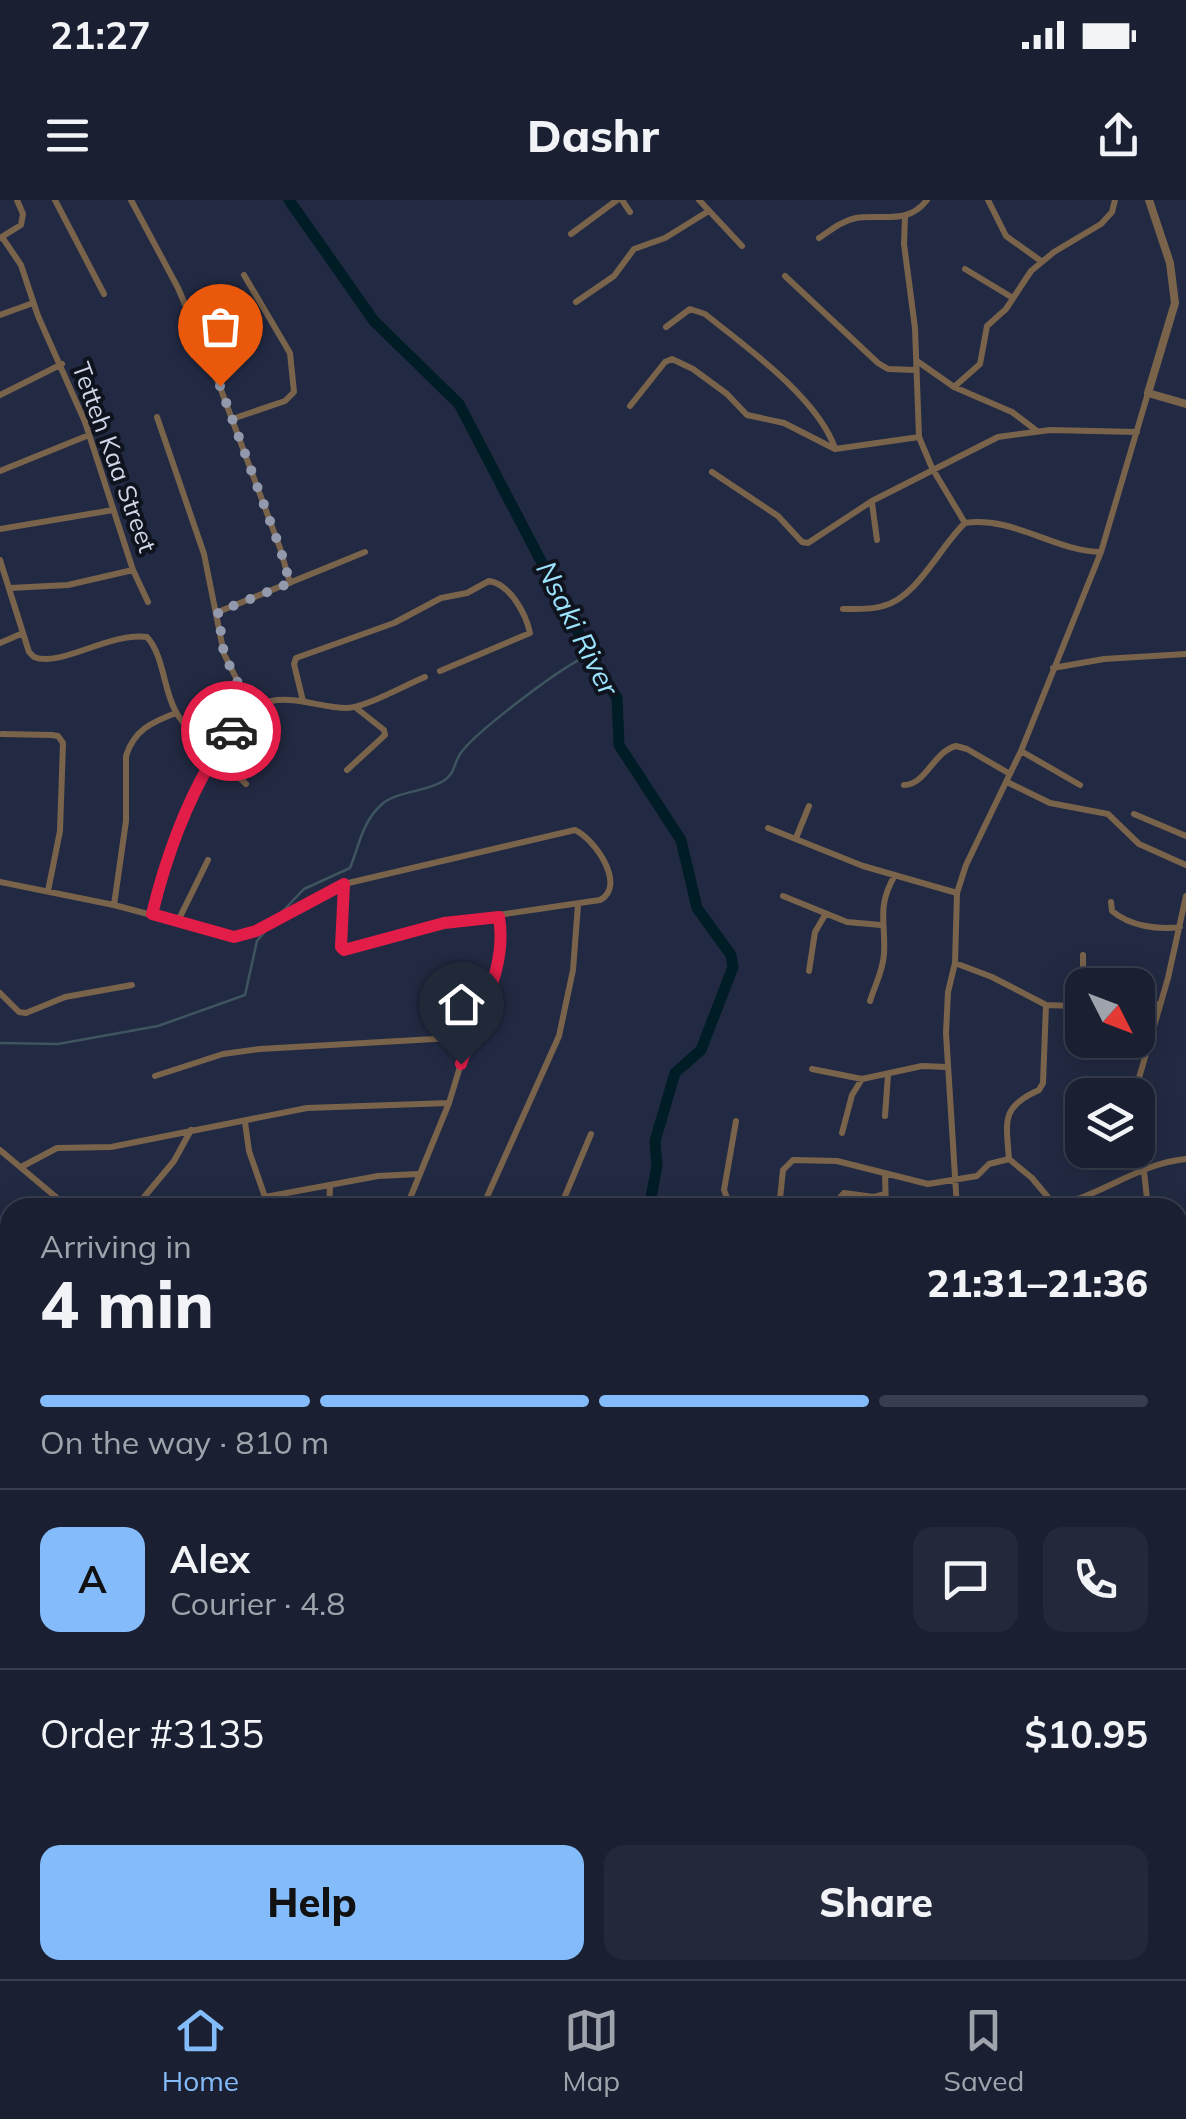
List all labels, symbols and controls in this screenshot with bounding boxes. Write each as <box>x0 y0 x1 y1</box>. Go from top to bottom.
text: 21:27 <box>50 11 151 59</box>
text: Dashr <box>527 107 659 163</box>
icon: menu <box>40 108 95 163</box>
icon: share <box>1091 108 1146 163</box>
pin <box>178 284 263 387</box>
icon: bag <box>193 299 248 354</box>
street label: Tetteh Kaa Street <box>66 358 164 557</box>
water label: Nsaki River <box>529 555 628 703</box>
courier <box>181 681 281 781</box>
icon: car <box>204 704 259 759</box>
pin <box>419 962 504 1065</box>
north arrow <box>1065 968 1155 1058</box>
map controls <box>1065 968 1155 1168</box>
icon: home <box>434 977 489 1032</box>
button: layers <box>1065 1078 1155 1168</box>
text: Arriving in <box>40 1226 192 1266</box>
text: 21:31–21:36 <box>927 1259 1148 1307</box>
text: 4 min <box>40 1263 214 1344</box>
text: On the way · 810 m <box>40 1422 329 1462</box>
button: chat <box>913 1527 1018 1632</box>
button: phone <box>1043 1527 1148 1632</box>
text: Alex <box>170 1535 250 1583</box>
text: A <box>78 1555 107 1603</box>
text: Courier · 4.8 <box>170 1583 346 1623</box>
text: Order #3135 <box>40 1710 264 1758</box>
text: $10.95 <box>1025 1710 1148 1758</box>
button: Help <box>40 1845 584 1960</box>
button: Share <box>604 1845 1148 1960</box>
tab: Home <box>162 2003 239 2098</box>
tab: Map <box>562 2003 620 2098</box>
tab: Saved <box>943 2003 1024 2098</box>

